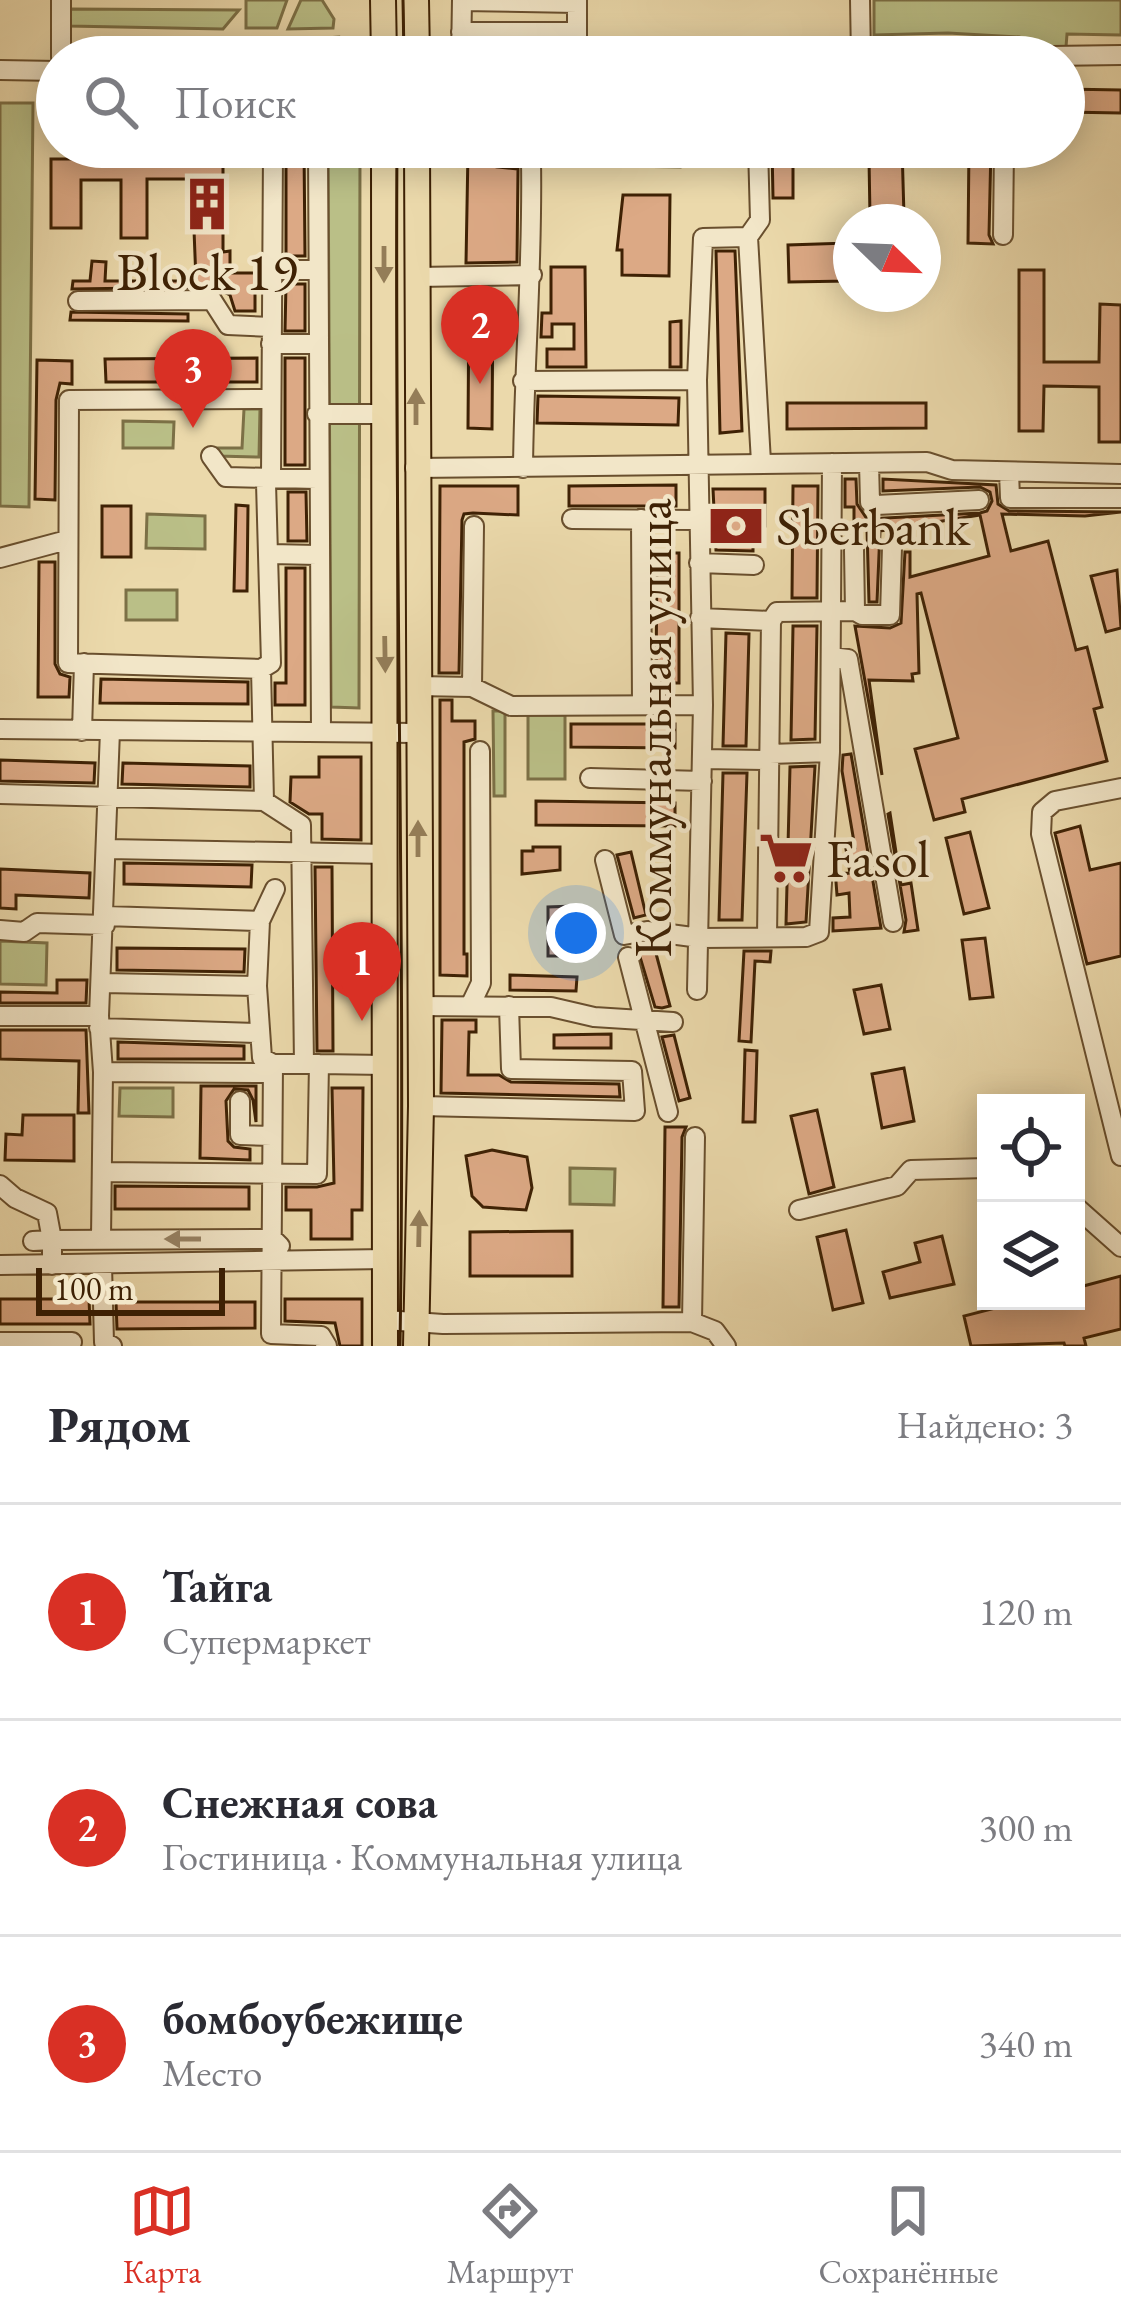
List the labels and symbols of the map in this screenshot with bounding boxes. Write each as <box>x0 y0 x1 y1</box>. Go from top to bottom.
building icon: Block 19 <box>178 175 236 233</box>
north arrow <box>833 204 941 312</box>
place label: Block 19 <box>116 236 298 306</box>
one-way arrow <box>374 246 394 284</box>
pin: 2 <box>441 285 519 384</box>
pin: 3 <box>154 329 232 428</box>
one-way arrow <box>406 387 426 425</box>
place label: Sberbank <box>776 491 971 561</box>
bank icon: Sberbank <box>707 497 765 555</box>
street label: Коммунальная улица <box>617 498 687 958</box>
one-way arrow <box>376 636 395 674</box>
one-way arrow <box>408 819 428 857</box>
place label: Fasol <box>826 823 930 893</box>
supermarket icon: Fasol <box>757 829 815 887</box>
your location <box>546 903 606 963</box>
pin: 1 <box>323 922 401 1021</box>
one-way arrow <box>410 1209 429 1247</box>
one-way arrow <box>163 1229 201 1249</box>
scale bar <box>36 1262 225 1315</box>

